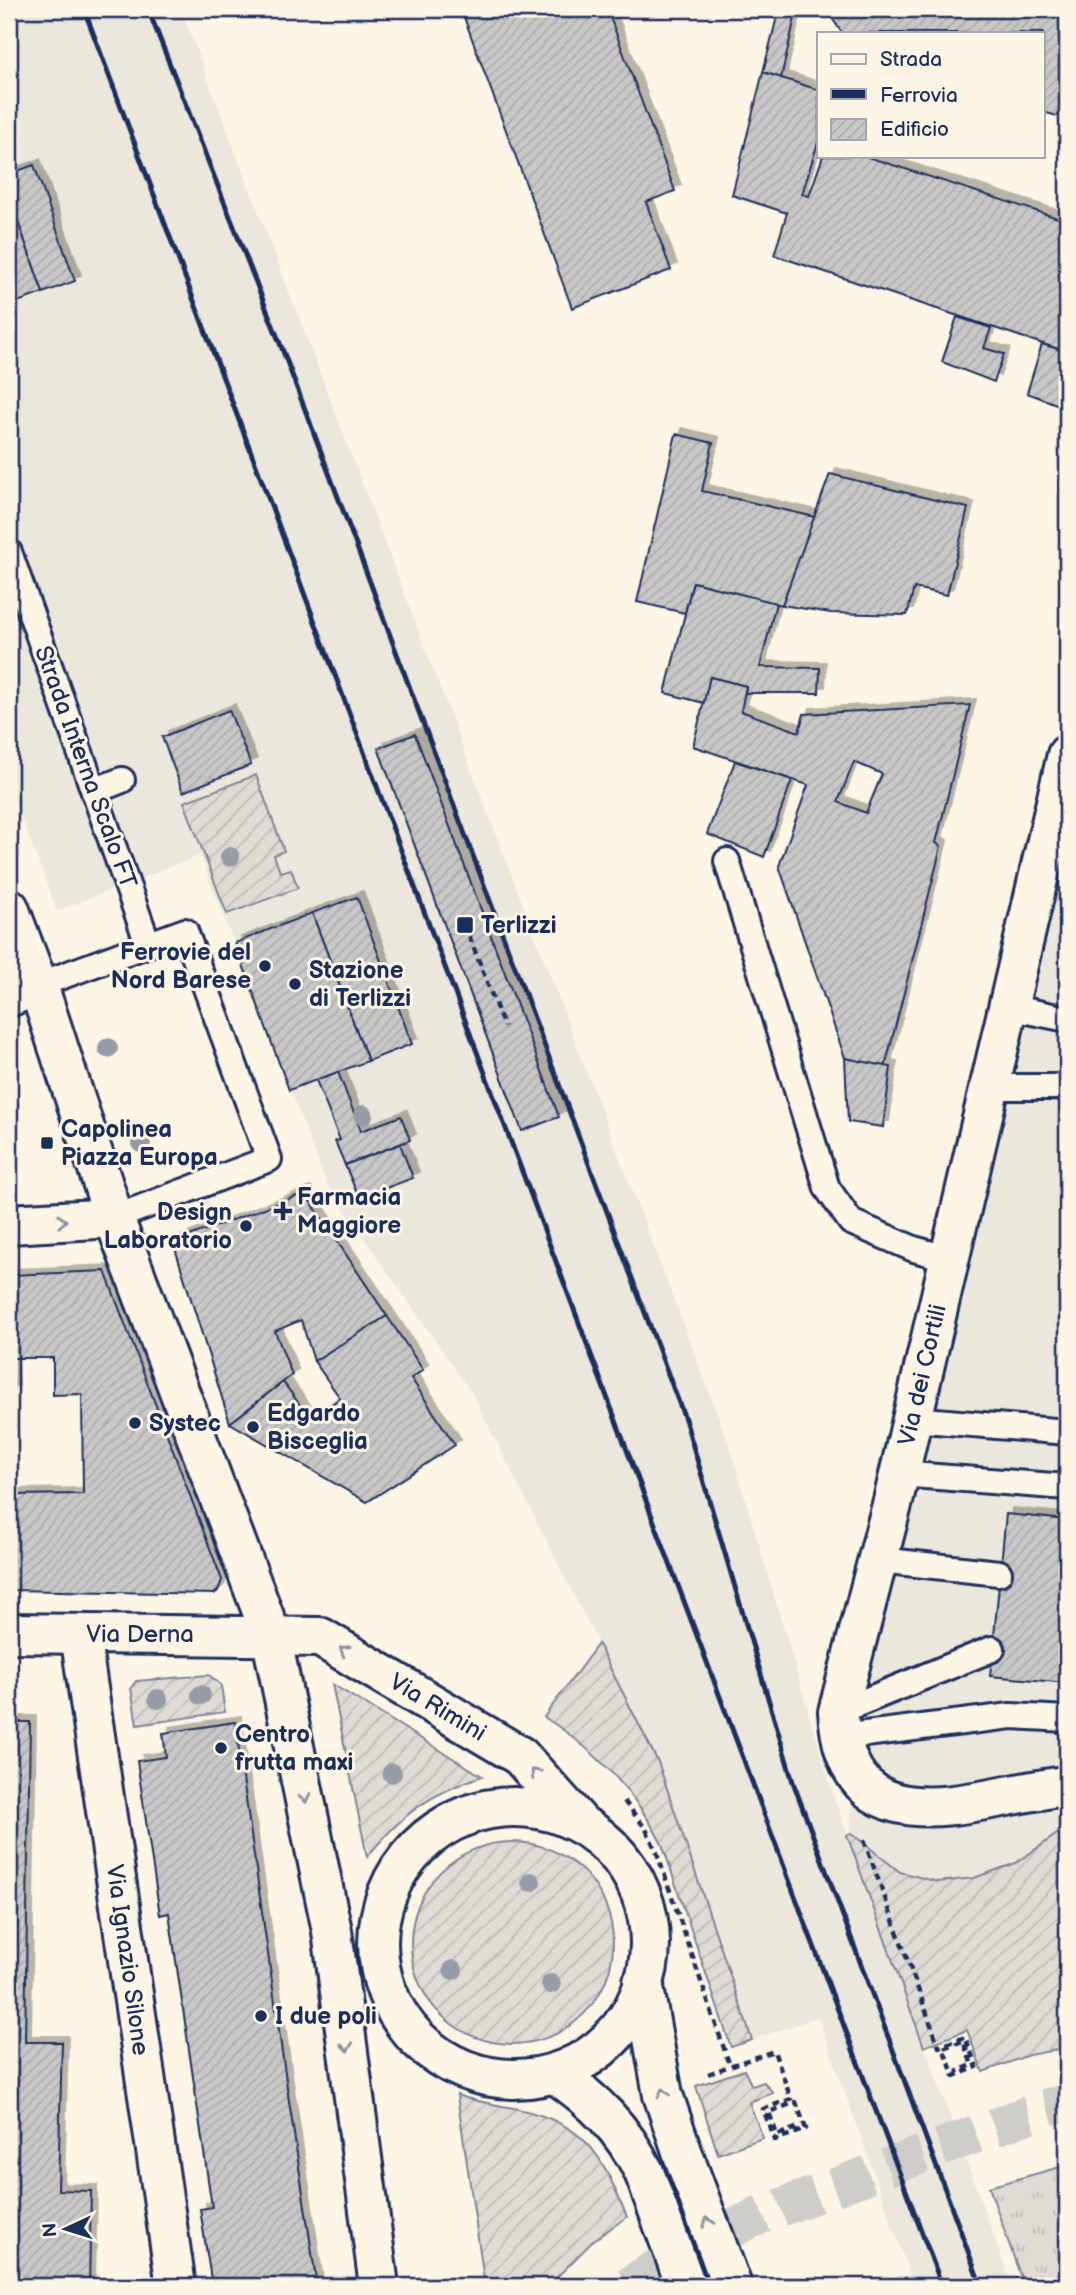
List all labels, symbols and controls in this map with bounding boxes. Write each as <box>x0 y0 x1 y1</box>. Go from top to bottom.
legend <box>817 32 1044 158</box>
text: Strada <box>880 47 942 72</box>
text: Ferrovia <box>880 83 958 108</box>
text: Edificio <box>880 117 949 142</box>
street label: Strada Interna Scalo FT <box>28 642 143 893</box>
place label: Terlizzi <box>481 911 557 940</box>
marker: Terlizzi <box>455 915 475 935</box>
place label: Ferrovie del Nord Barese <box>111 938 251 995</box>
place label: Stazione di Terlizzi <box>309 956 411 1013</box>
marker: Ferrovie del Nord Barese <box>257 958 273 974</box>
marker: Stazione di Terlizzi <box>287 976 303 992</box>
place label: Capolinea Piazza Europa <box>61 1115 218 1172</box>
marker: Capolinea Piazza Europa <box>39 1135 55 1151</box>
place label: Farmacia Maggiore <box>297 1183 401 1240</box>
place label: Design Laboratorio <box>104 1198 232 1255</box>
marker: Farmacia Maggiore <box>275 1203 291 1219</box>
one-way arrow <box>56 1214 67 1229</box>
marker: Design Laboratorio <box>238 1218 254 1234</box>
street label: Via dei Cortili <box>892 1302 953 1449</box>
place label: Edgardo Bisceglia <box>267 1399 368 1456</box>
place label: Systec <box>149 1409 221 1438</box>
marker: Systec <box>127 1415 143 1431</box>
marker: Edgardo Bisceglia <box>245 1419 261 1435</box>
street label: Via Derna <box>86 1620 194 1649</box>
one-way arrow <box>339 1645 352 1658</box>
street label: Via Rimini <box>384 1667 491 1748</box>
place label: Centro frutta maxi <box>235 1720 353 1777</box>
marker: Centro frutta maxi <box>213 1740 229 1756</box>
one-way arrow <box>531 1768 543 1781</box>
one-way arrow <box>296 1792 311 1804</box>
street label: Via Ignazio Silone <box>100 1863 155 2057</box>
place label: I due poli <box>275 2002 377 2031</box>
marker: I due poli <box>253 2008 269 2024</box>
one-way arrow <box>340 2041 355 2053</box>
one-way arrow <box>657 2087 671 2099</box>
north arrow <box>32 2194 102 2264</box>
one-way arrow <box>702 2217 716 2229</box>
text: N <box>39 2222 63 2238</box>

